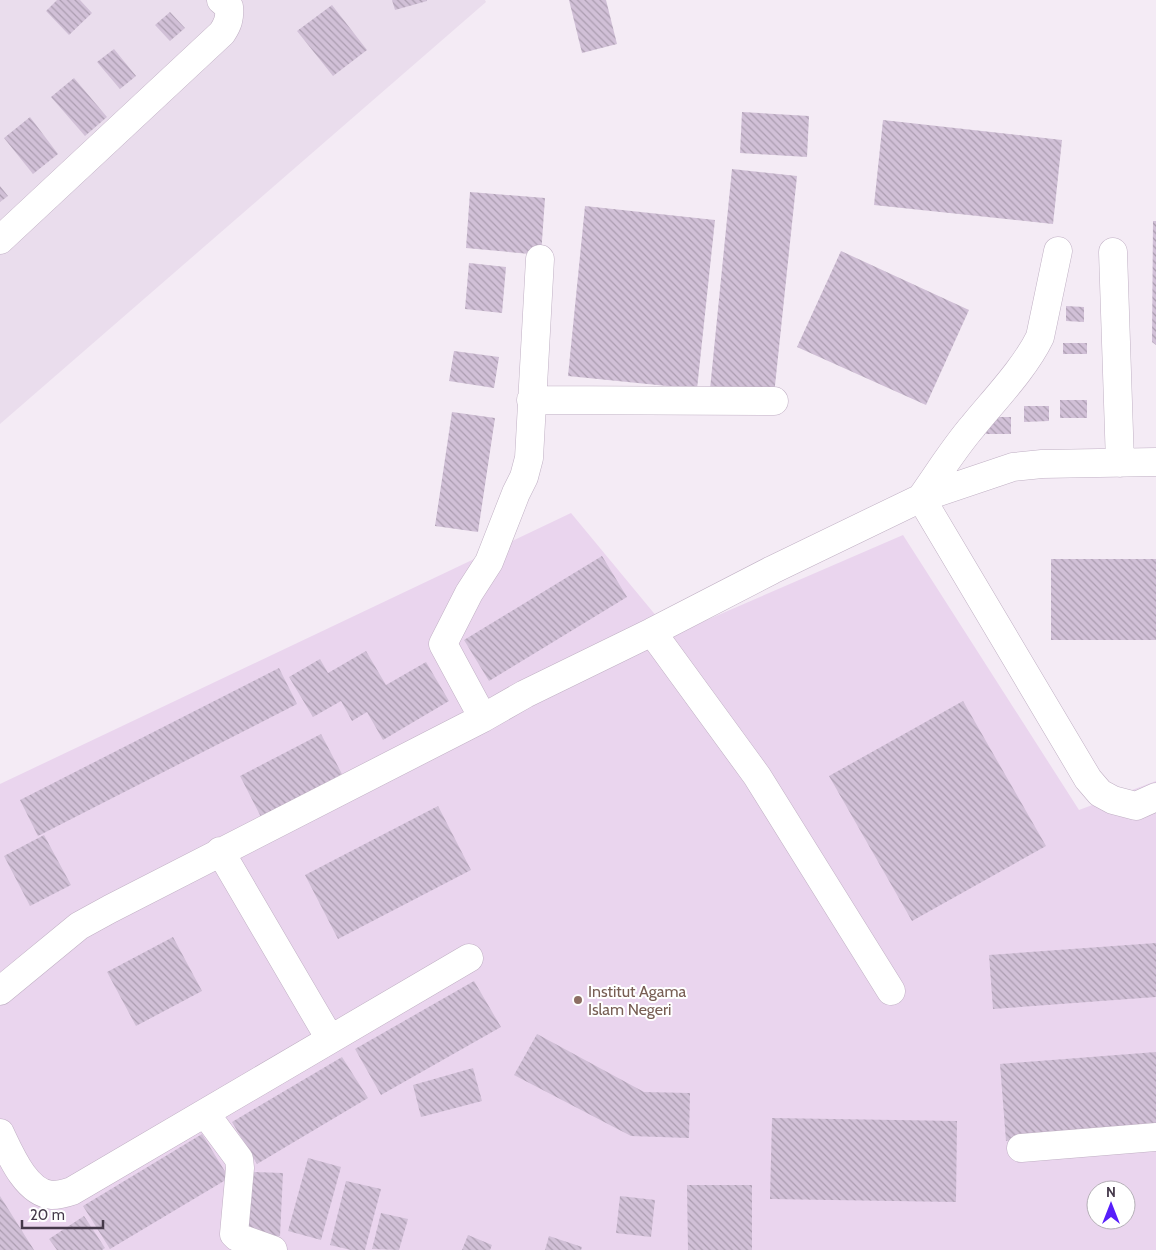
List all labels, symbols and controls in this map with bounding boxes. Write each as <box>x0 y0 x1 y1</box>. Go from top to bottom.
place label: Institut Agama Islam Negeri <box>588 982 686 1019</box>
marker: Institut Agama Islam Negeri <box>572 994 584 1006</box>
north arrow <box>1086 1180 1136 1230</box>
text: N <box>1106 1183 1116 1201</box>
scale bar <box>22 1198 104 1230</box>
text: 20 m <box>30 1206 65 1224</box>

